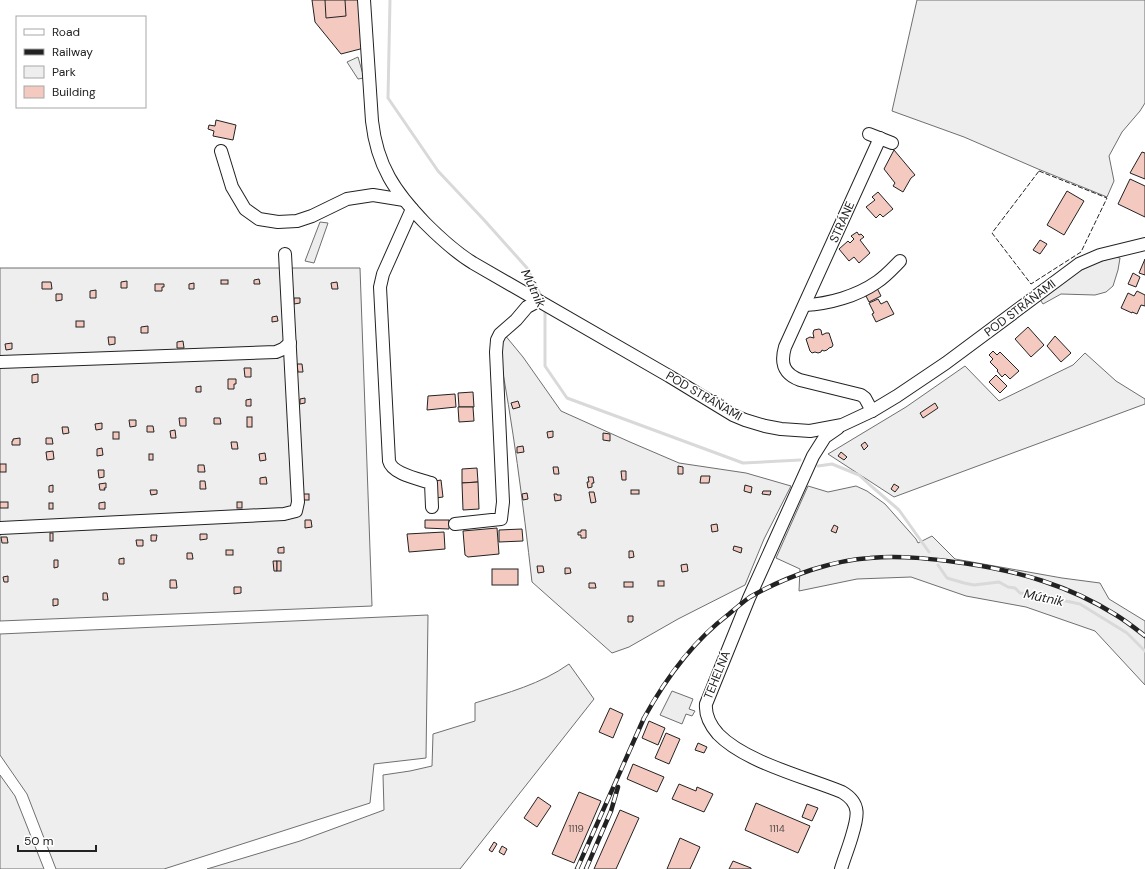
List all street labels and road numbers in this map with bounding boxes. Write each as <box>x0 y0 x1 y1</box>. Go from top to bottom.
street label: STRÁNE <box>826 199 858 245</box>
street label: POD STRÁŇAMI <box>981 276 1059 340</box>
street label: POD STRÁŇAMI <box>663 368 745 424</box>
street label: TEHELNÁ <box>700 648 734 702</box>

